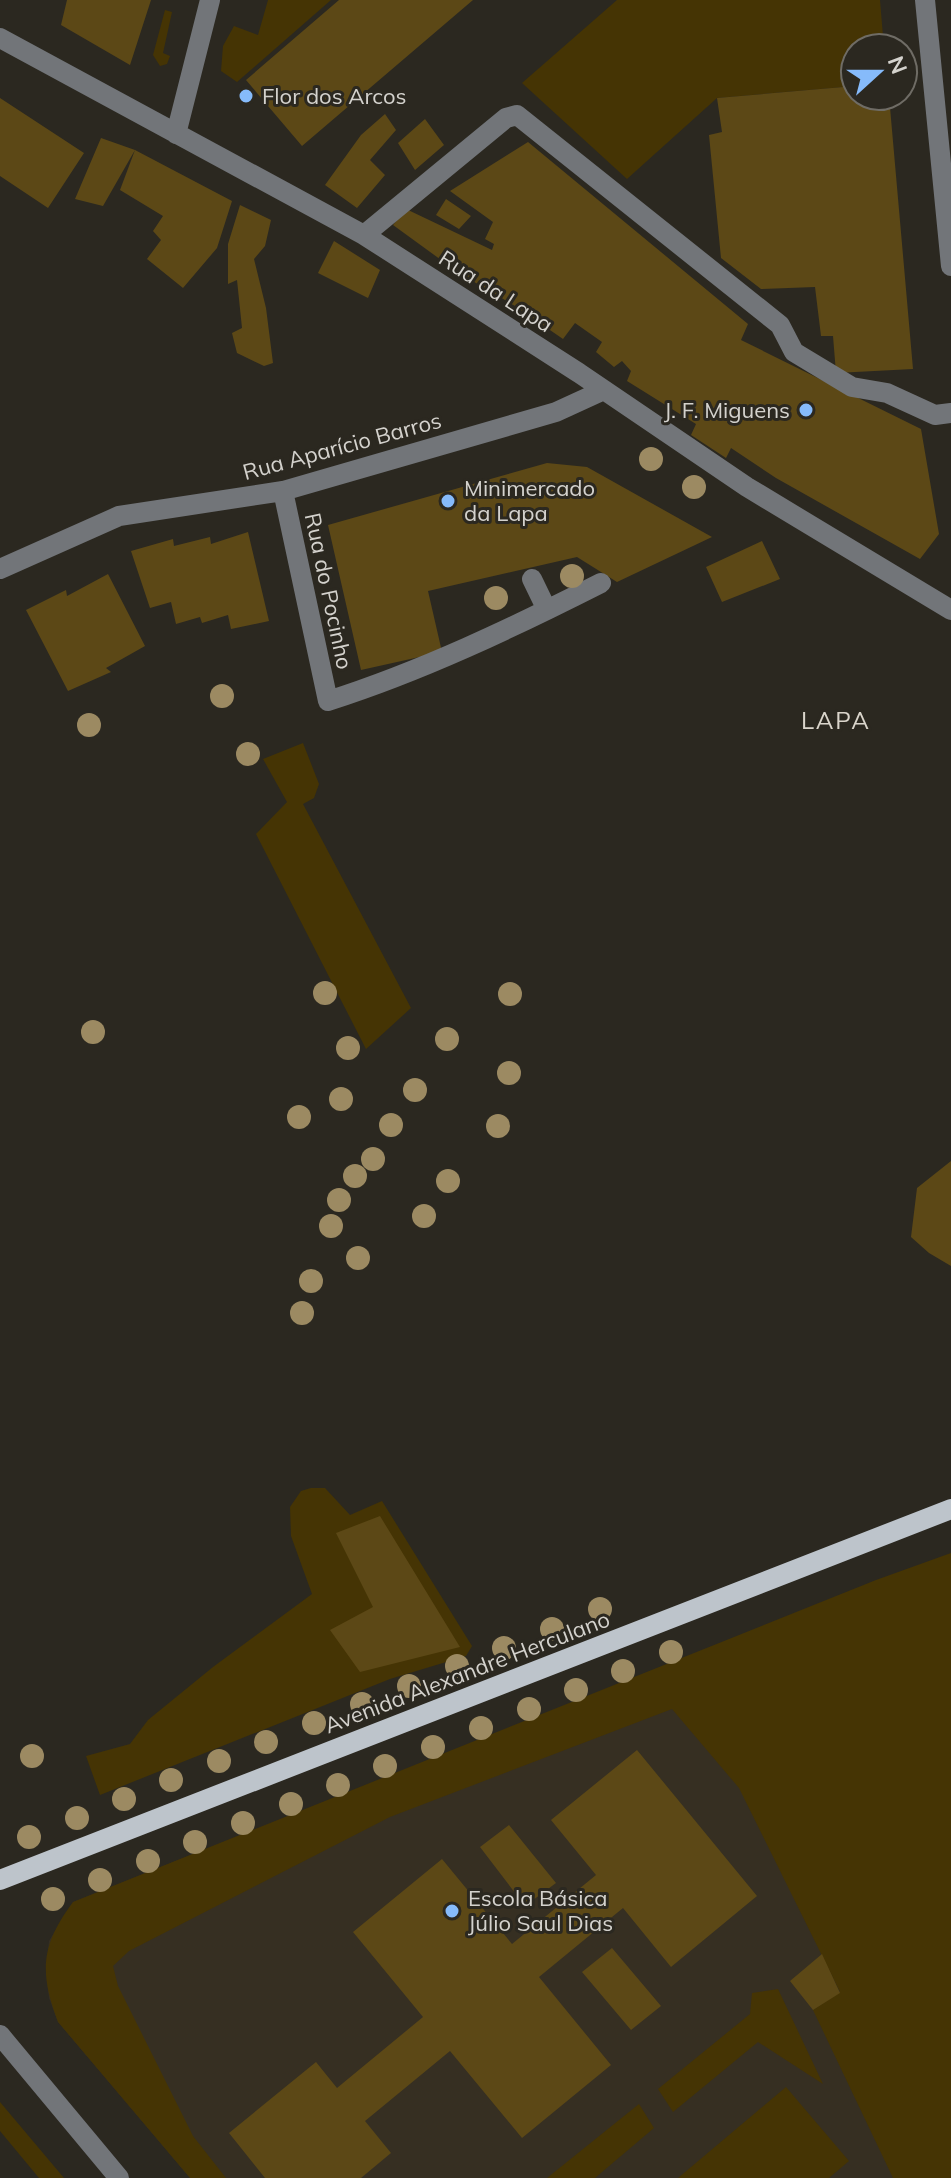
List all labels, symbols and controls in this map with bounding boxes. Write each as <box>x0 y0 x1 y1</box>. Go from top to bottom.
north arrow <box>839 32 919 112</box>
text: N <box>882 52 914 78</box>
place label: Flor dos Arcos <box>262 82 406 110</box>
marker: Flor dos Arcos <box>237 87 255 105</box>
street label: Rua da Lapa <box>434 244 558 338</box>
place label: J. F. Miguens <box>664 396 790 424</box>
marker: J. F. Miguens <box>797 401 815 419</box>
street label: Rua Aparício Barros <box>240 406 444 486</box>
place label: Minimercado da Lapa <box>464 474 595 527</box>
marker: Minimercado da Lapa <box>439 492 457 510</box>
street label: Rua do Pocinho <box>299 510 359 672</box>
district label: LAPA <box>801 705 871 735</box>
street label: Avenida Alexandre Herculano <box>320 1605 614 1739</box>
place label: Escola Básica Júlio Saul Dias <box>468 1884 613 1937</box>
marker: Escola Básica Júlio Saul Dias <box>443 1902 461 1920</box>

